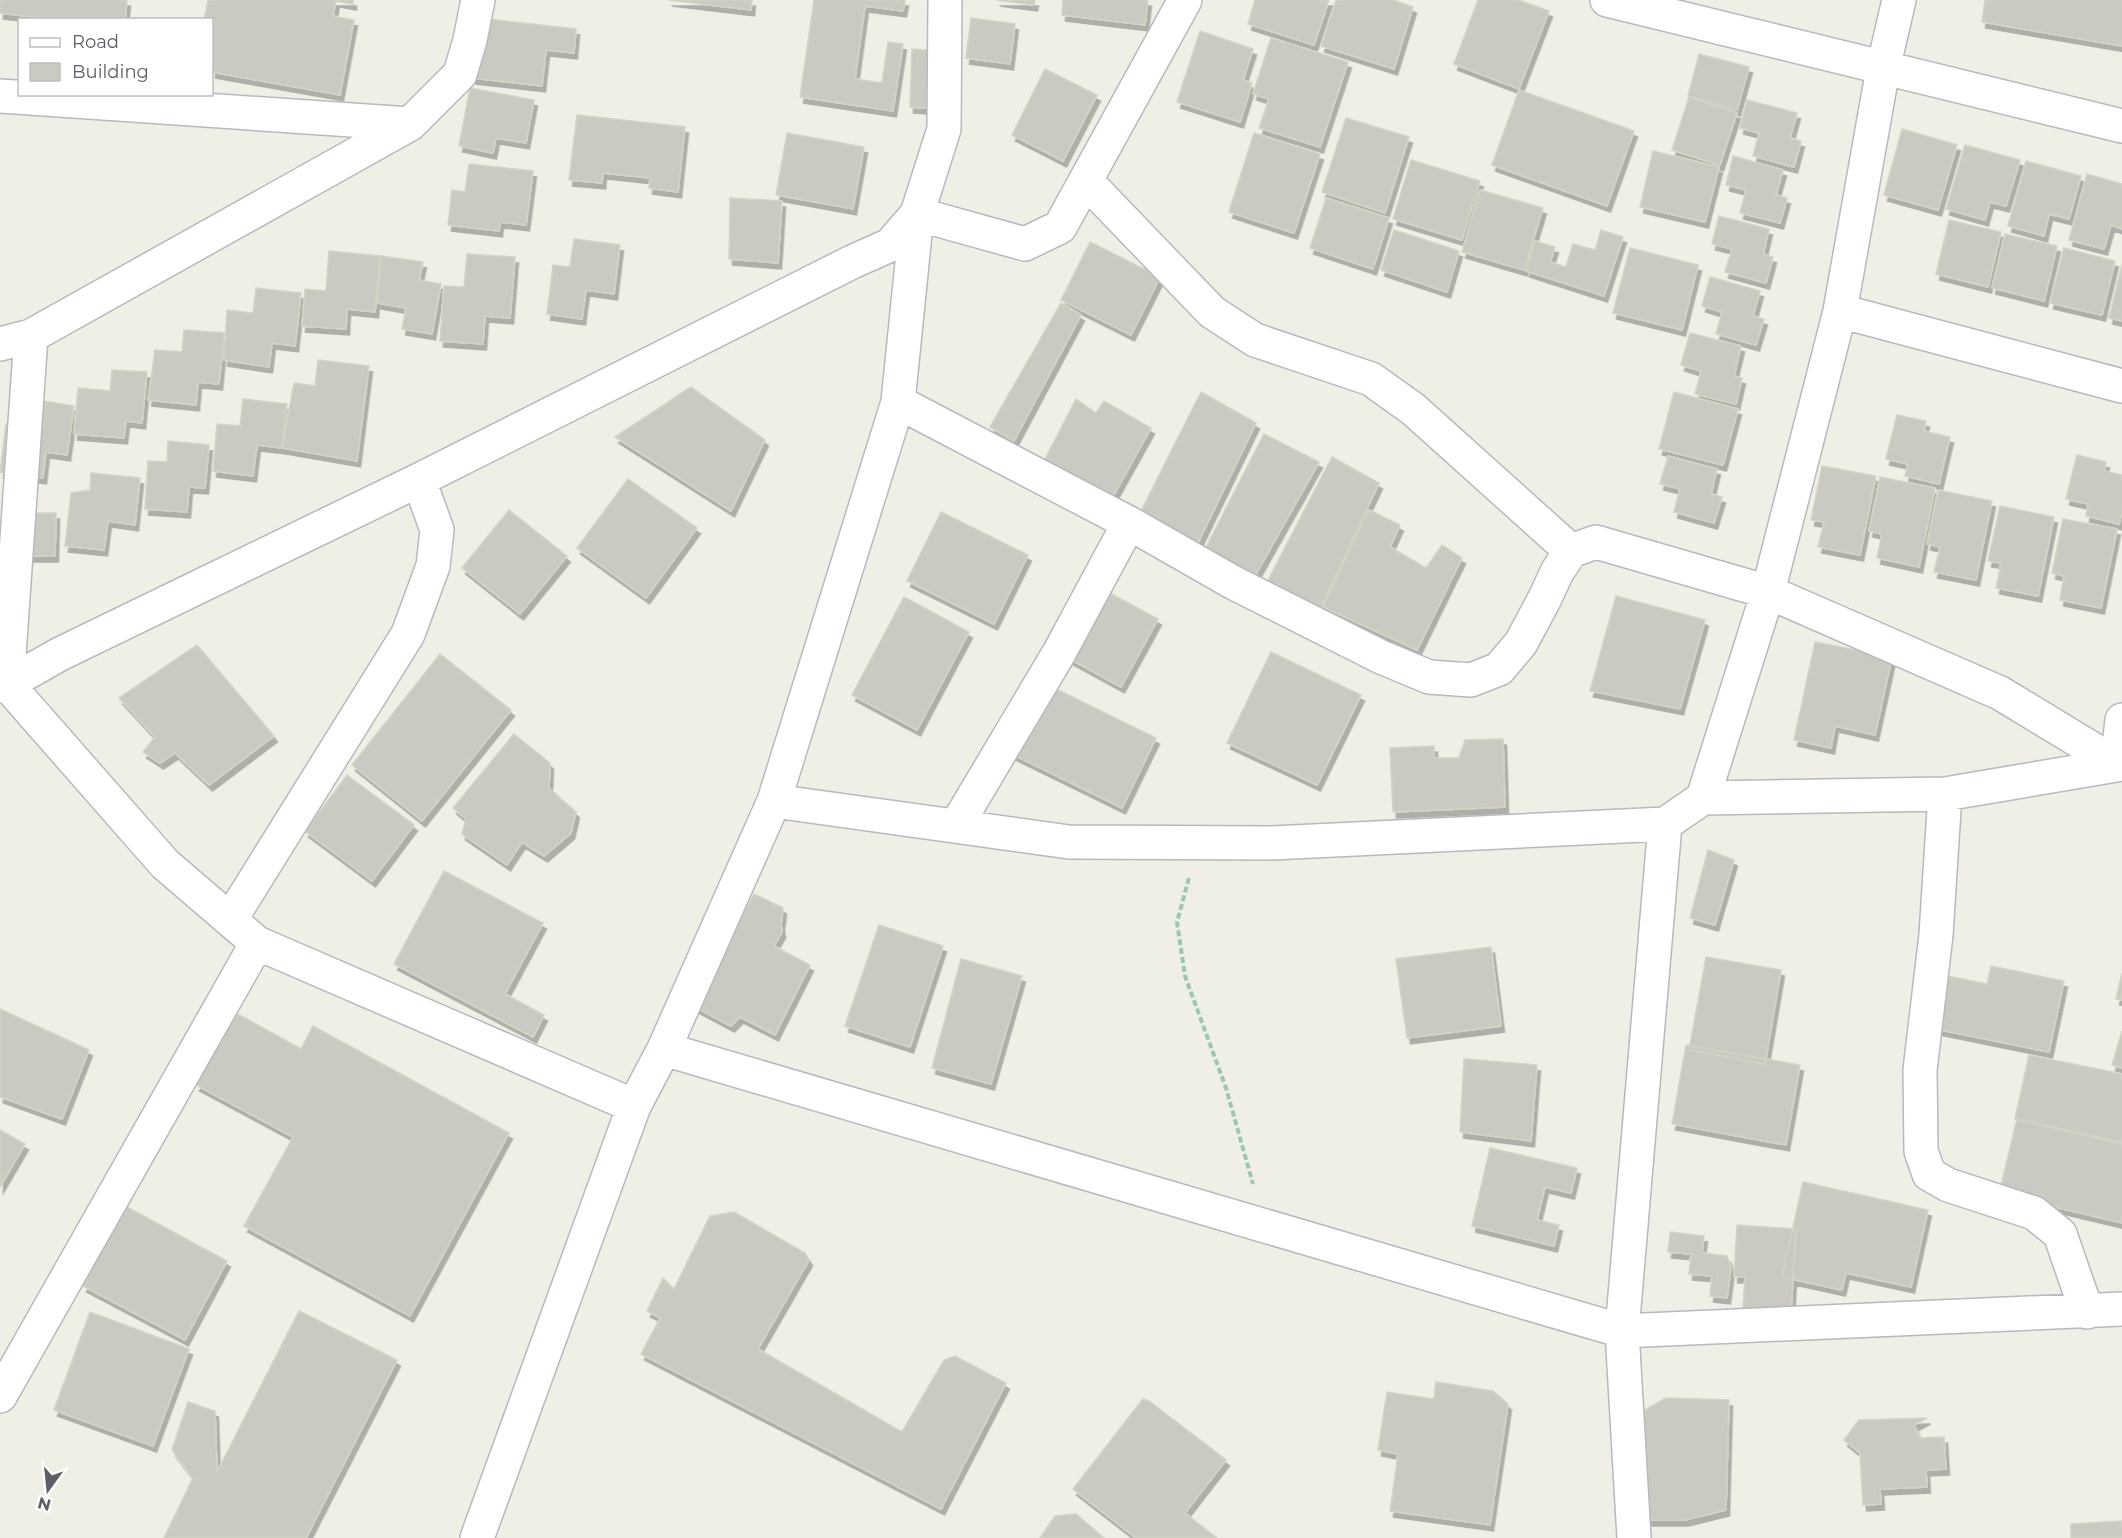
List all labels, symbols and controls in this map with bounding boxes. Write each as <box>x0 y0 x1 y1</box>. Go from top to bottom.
legend <box>18 18 213 96</box>
text: Road <box>72 31 119 53</box>
text: Building <box>72 61 149 83</box>
north arrow <box>18 1460 78 1520</box>
text: N <box>36 1493 53 1515</box>

